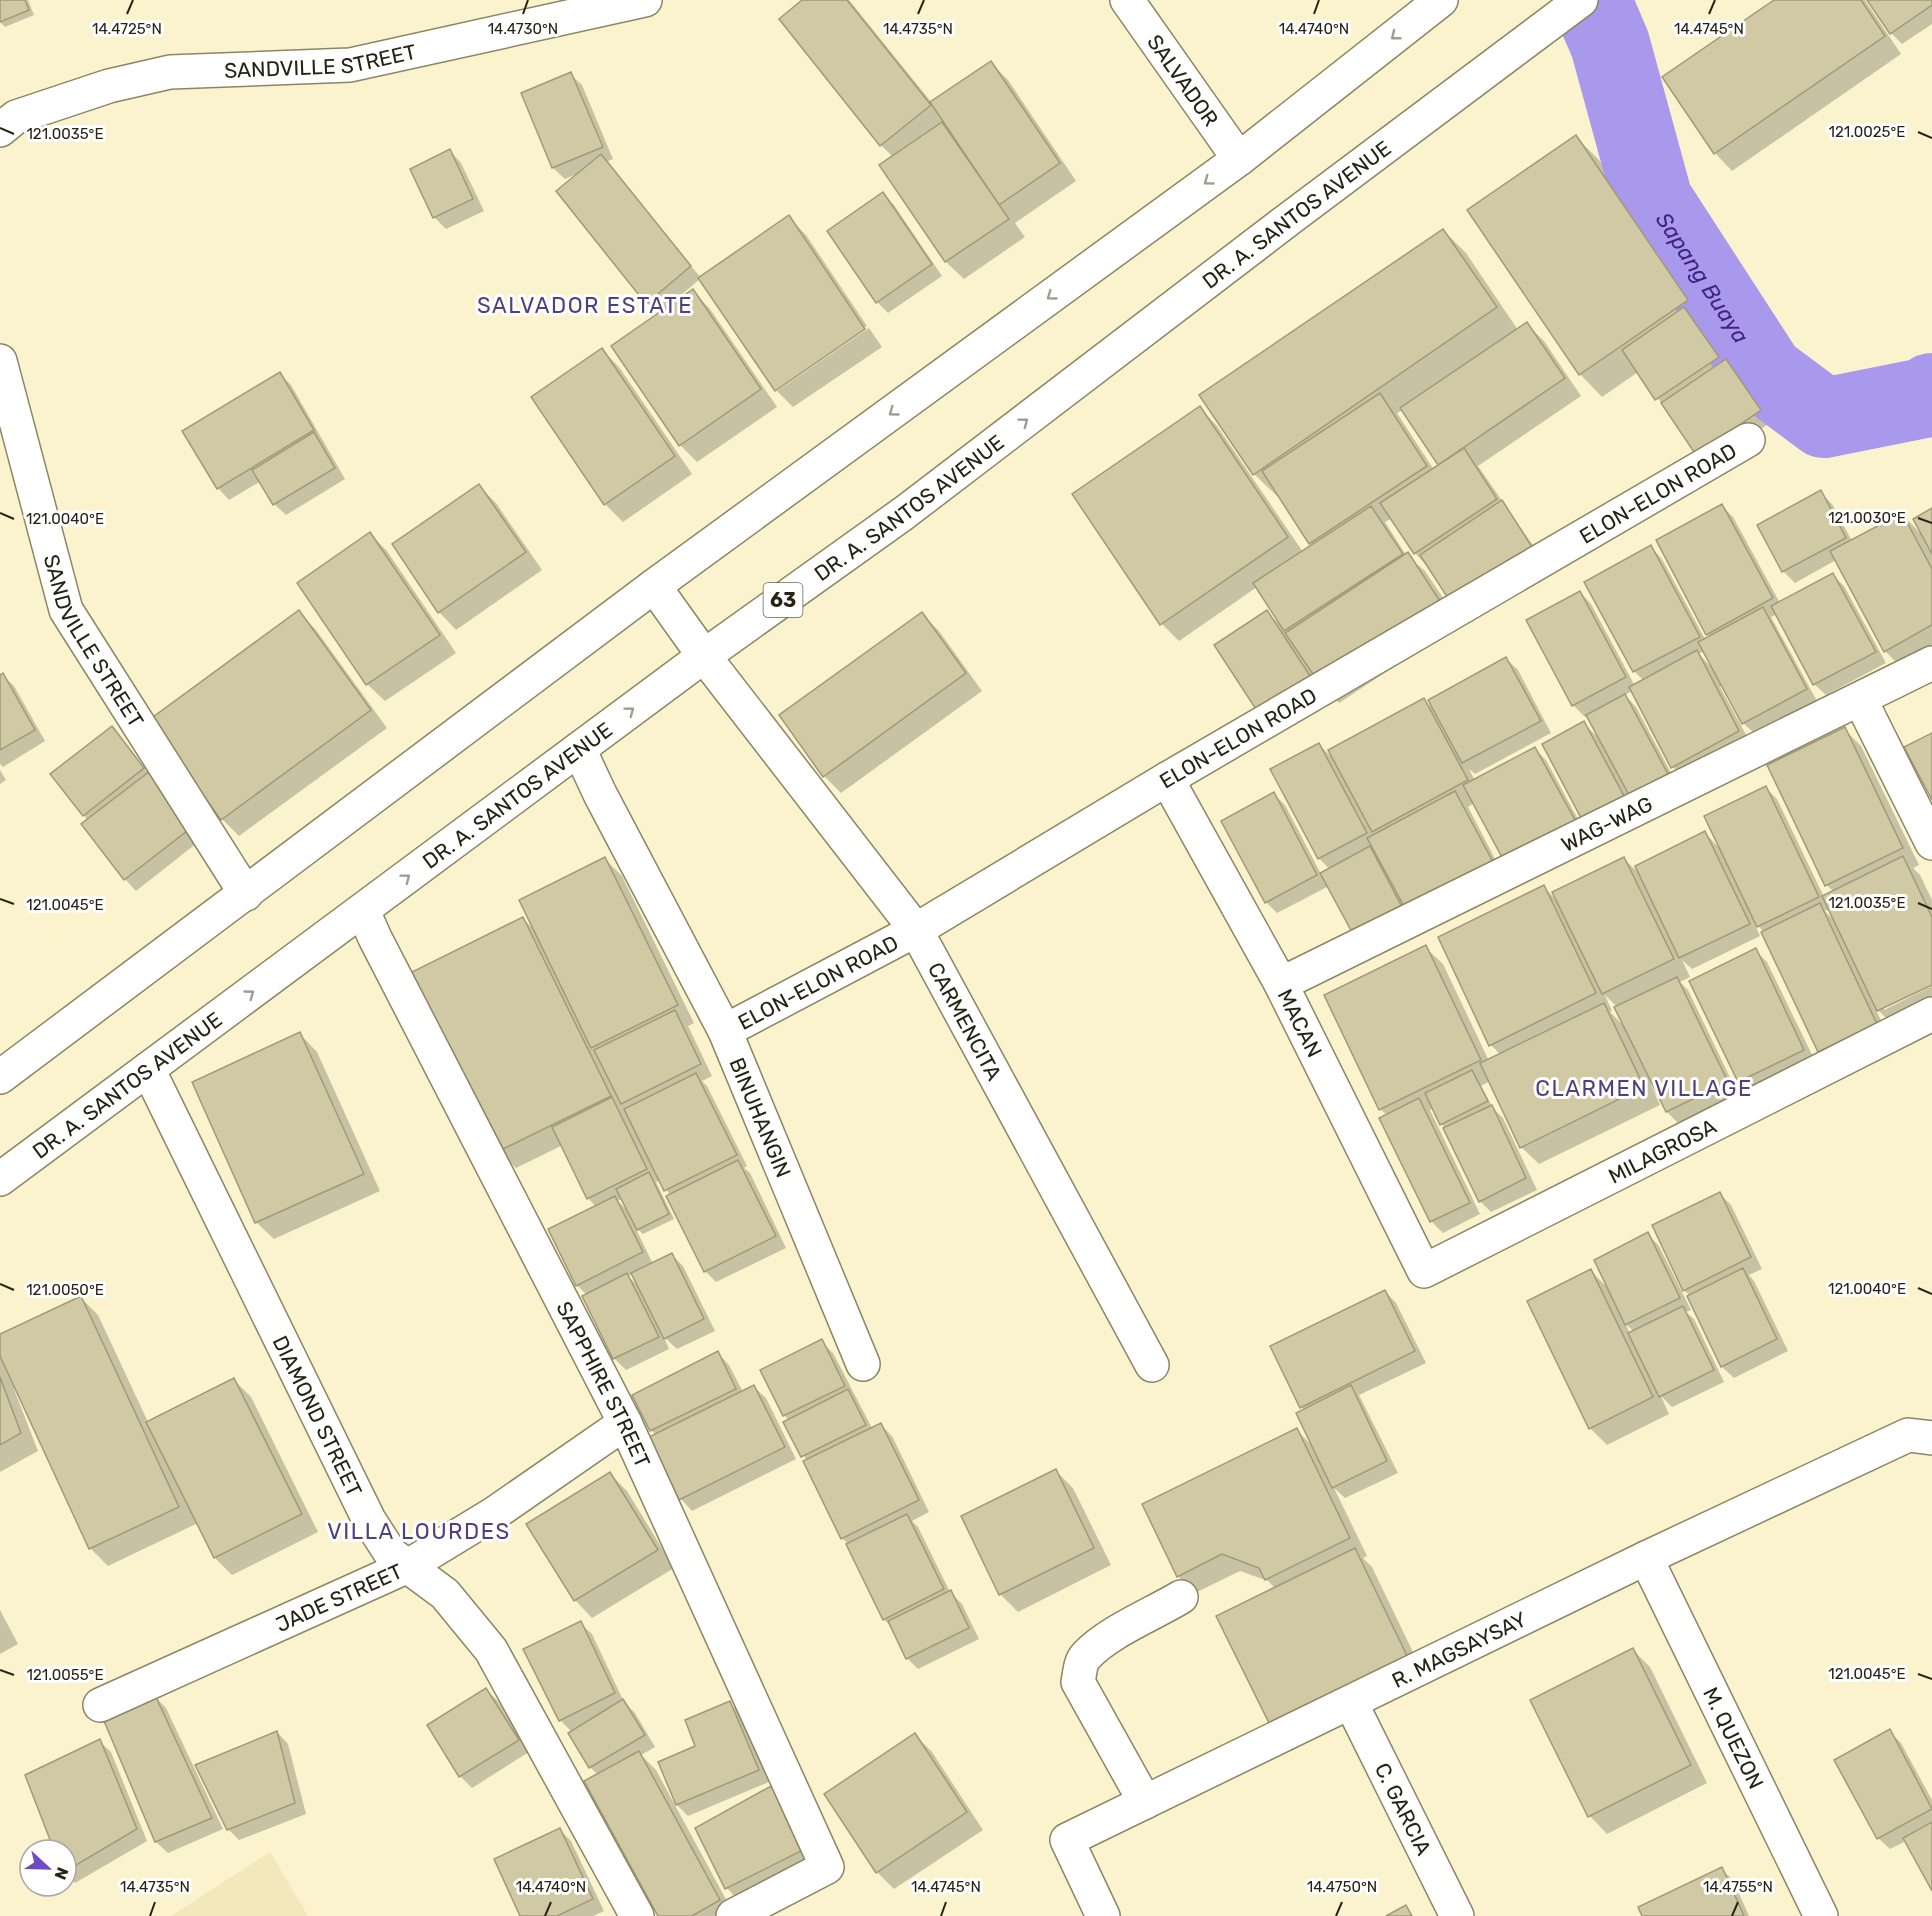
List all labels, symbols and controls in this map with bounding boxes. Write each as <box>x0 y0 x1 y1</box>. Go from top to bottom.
text: 14.4725°N <box>92 20 162 38</box>
text: 14.4730°N <box>488 20 558 38</box>
text: 14.4735°N <box>883 20 953 38</box>
text: 14.4740°N <box>1279 20 1349 38</box>
text: 14.4745°N <box>1674 20 1744 38</box>
one-way arrow <box>1391 29 1402 40</box>
street label: SALVADOR <box>1143 30 1224 131</box>
street label: SANDVILLE STREET <box>224 38 418 82</box>
text: 121.0025°E <box>1829 123 1905 141</box>
text: 121.0035°E <box>26 125 104 143</box>
street label: DR. A. SANTOS AVENUE <box>1197 135 1395 293</box>
one-way arrow <box>1203 174 1214 185</box>
water label: Sapang Buaya <box>1650 207 1755 348</box>
one-way arrow <box>1046 289 1057 300</box>
district label: SALVADOR ESTATE <box>477 292 693 319</box>
one-way arrow <box>889 404 900 415</box>
one-way arrow <box>1017 418 1028 429</box>
street label: DR. A. SANTOS AVENUE <box>809 429 1008 586</box>
street label: ELON-ELON ROAD <box>1575 437 1741 548</box>
text: 121.0030°E <box>1828 509 1906 527</box>
text: 121.0040°E <box>26 510 104 528</box>
street label: SANDVILLE STREET <box>39 552 149 732</box>
road number: 63 <box>764 583 802 617</box>
street label: ELON-ELON ROAD <box>1155 682 1321 793</box>
one-way arrow <box>623 707 634 718</box>
street label: DR. A. SANTOS AVENUE <box>417 716 617 873</box>
street label: WAG-WAG <box>1557 790 1656 856</box>
one-way arrow <box>400 874 411 885</box>
text: 121.0035°E <box>1828 894 1906 912</box>
text: 121.0045°E <box>26 896 104 914</box>
street label: ELON-ELON ROAD <box>733 929 902 1034</box>
street label: CARMENCITA <box>923 958 1007 1084</box>
street label: MACAN <box>1273 985 1328 1061</box>
one-way arrow <box>243 990 254 1001</box>
street label: DR. A. SANTOS AVENUE <box>27 1006 226 1163</box>
street label: BINUHANGIN <box>725 1054 797 1181</box>
district label: CLARMEN VILLAGE <box>1535 1075 1753 1102</box>
street label: MILAGROSA <box>1604 1113 1720 1188</box>
text: 121.0040°E <box>1828 1280 1906 1298</box>
text: 121.0050°E <box>26 1281 104 1299</box>
street label: SAPPHIRE STREET <box>552 1297 656 1471</box>
street label: DIAMOND STREET <box>268 1331 368 1500</box>
district label: VILLA LOURDES <box>327 1518 511 1545</box>
street label: JADE STREET <box>272 1558 406 1637</box>
street label: R. MAGSAYSAY <box>1388 1606 1530 1692</box>
text: 121.0045°E <box>1828 1665 1906 1683</box>
text: 121.0055°E <box>27 1666 103 1684</box>
street label: M. QUEZON <box>1698 1683 1769 1793</box>
street label: C. GARCIA <box>1370 1758 1437 1859</box>
north arrow <box>18 1838 78 1898</box>
text: N <box>50 1865 72 1882</box>
text: 14.4735°N <box>120 1878 190 1896</box>
text: 14.4740°N <box>516 1878 586 1896</box>
text: 14.4745°N <box>911 1878 981 1896</box>
text: 14.4750°N <box>1307 1878 1377 1896</box>
text: 14.4755°N <box>1703 1878 1773 1896</box>

